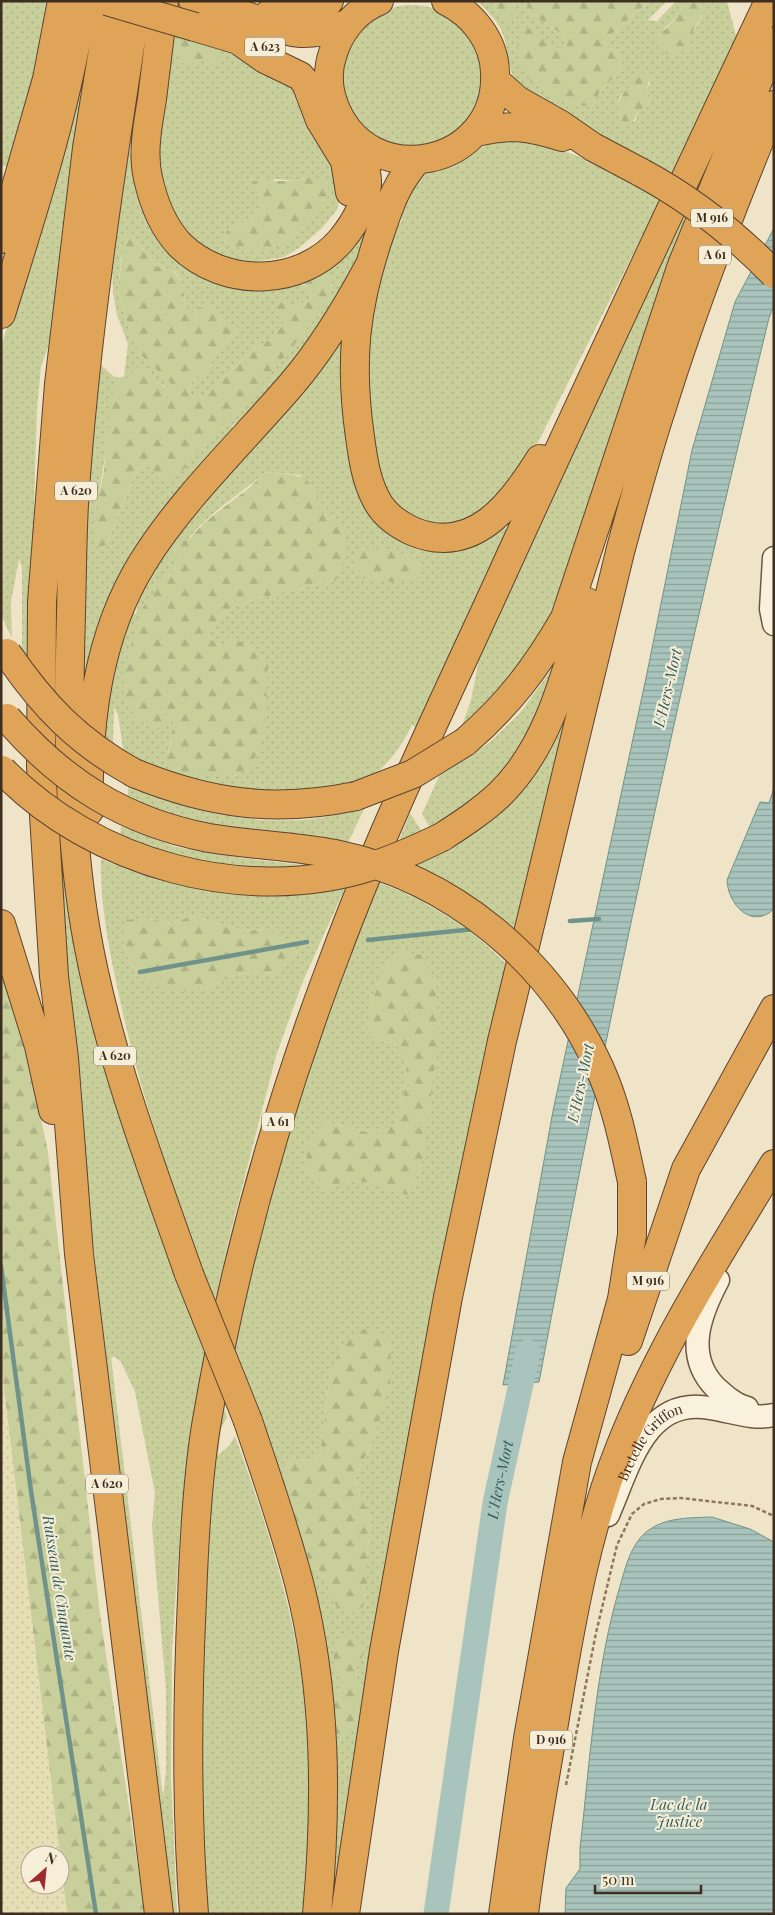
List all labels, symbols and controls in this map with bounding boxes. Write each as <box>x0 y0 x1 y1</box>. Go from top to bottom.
road number: A 623 <box>245 38 285 56</box>
road number: M 916 <box>691 208 733 228</box>
road number: A 61 <box>699 246 731 264</box>
road number: A 620 <box>55 482 97 501</box>
water label: L'Hers-Mort <box>648 646 686 730</box>
water label: L'Hers-Mort <box>562 1041 598 1125</box>
road number: A 620 <box>94 1046 136 1066</box>
road number: A 61 <box>262 1112 294 1132</box>
road number: M 916 <box>627 1272 669 1290</box>
street label: Bretelle Griffon <box>613 1398 685 1484</box>
water label: L'Hers-Mort <box>482 1437 518 1521</box>
road number: A 620 <box>86 1475 128 1494</box>
water label: Ruisseau de Cinquante <box>38 1513 81 1662</box>
road number: D 916 <box>530 1730 572 1750</box>
water label: Lac de la Justice <box>649 1794 708 1831</box>
north arrow <box>20 1845 70 1895</box>
text: N <box>42 1847 60 1869</box>
scale bar <box>595 1862 701 1894</box>
text: 50 m <box>602 1869 635 1889</box>

